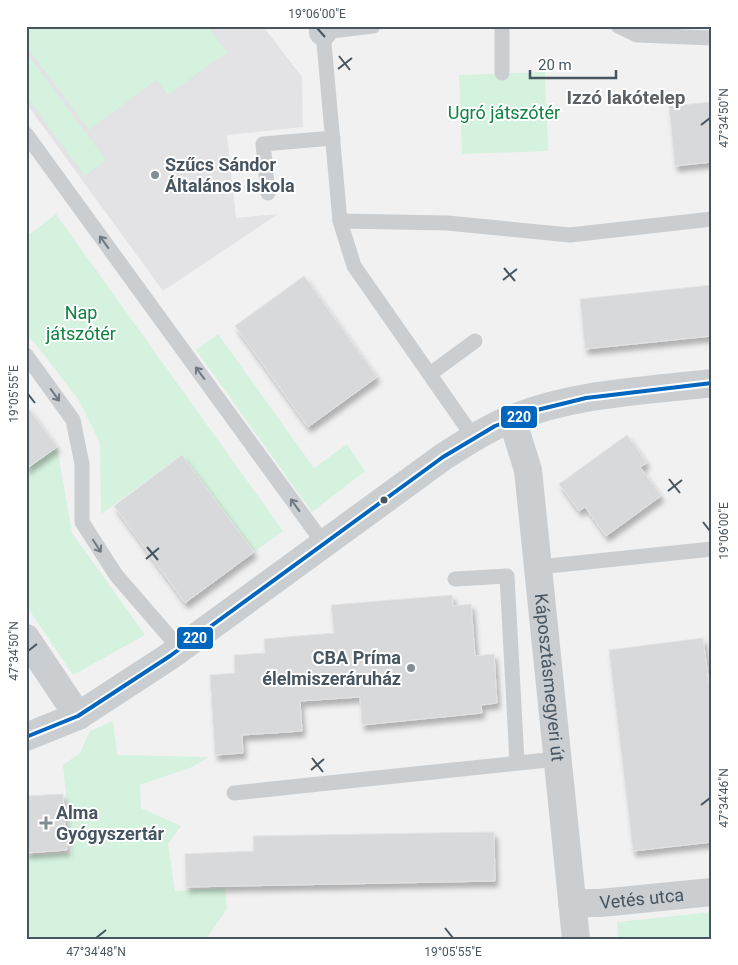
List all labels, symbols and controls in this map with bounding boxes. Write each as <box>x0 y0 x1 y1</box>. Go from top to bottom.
text: 19°06'00"E <box>288 7 346 21</box>
scale bar <box>530 48 617 80</box>
text: 20 m <box>538 56 572 74</box>
district label: Izzó lakótelep <box>567 86 686 109</box>
text: 47°34'50"N <box>717 88 731 148</box>
park label: Ugró játszótér <box>448 102 560 123</box>
place label: Szűcs Sándor Általános Iskola <box>165 154 295 196</box>
marker: Szűcs Sándor Általános Iskola <box>149 169 161 181</box>
one-way arrow <box>99 236 110 249</box>
park label: Nap játszótér <box>45 302 116 344</box>
text: 19°05'55"E <box>7 365 21 423</box>
one-way arrow <box>195 366 205 380</box>
one-way arrow <box>50 388 60 402</box>
line badge: 220 <box>500 405 538 429</box>
text: 220 <box>507 409 531 425</box>
unlabelled marker <box>379 495 389 505</box>
one-way arrow <box>290 499 301 512</box>
text: 19°06'00"E <box>717 502 731 560</box>
one-way arrow <box>92 539 102 553</box>
street label: Káposztásmegyeri út <box>531 592 569 763</box>
text: 47°34'50"N <box>7 621 21 681</box>
line badge: 220 <box>176 626 214 650</box>
text: 220 <box>183 630 207 646</box>
place label: CBA Príma élelmiszeráruház <box>262 647 401 689</box>
marker: CBA Príma élelmiszeráruház <box>405 662 417 674</box>
text: 47°34'46"N <box>717 768 731 828</box>
place label: Alma Gyógyszertár <box>56 802 164 844</box>
marker: Alma Gyógyszertár <box>40 817 52 829</box>
street label: Vetés utca <box>598 884 685 913</box>
text: 47°34'48"N <box>66 945 126 959</box>
text: 19°05'55"E <box>424 945 482 959</box>

